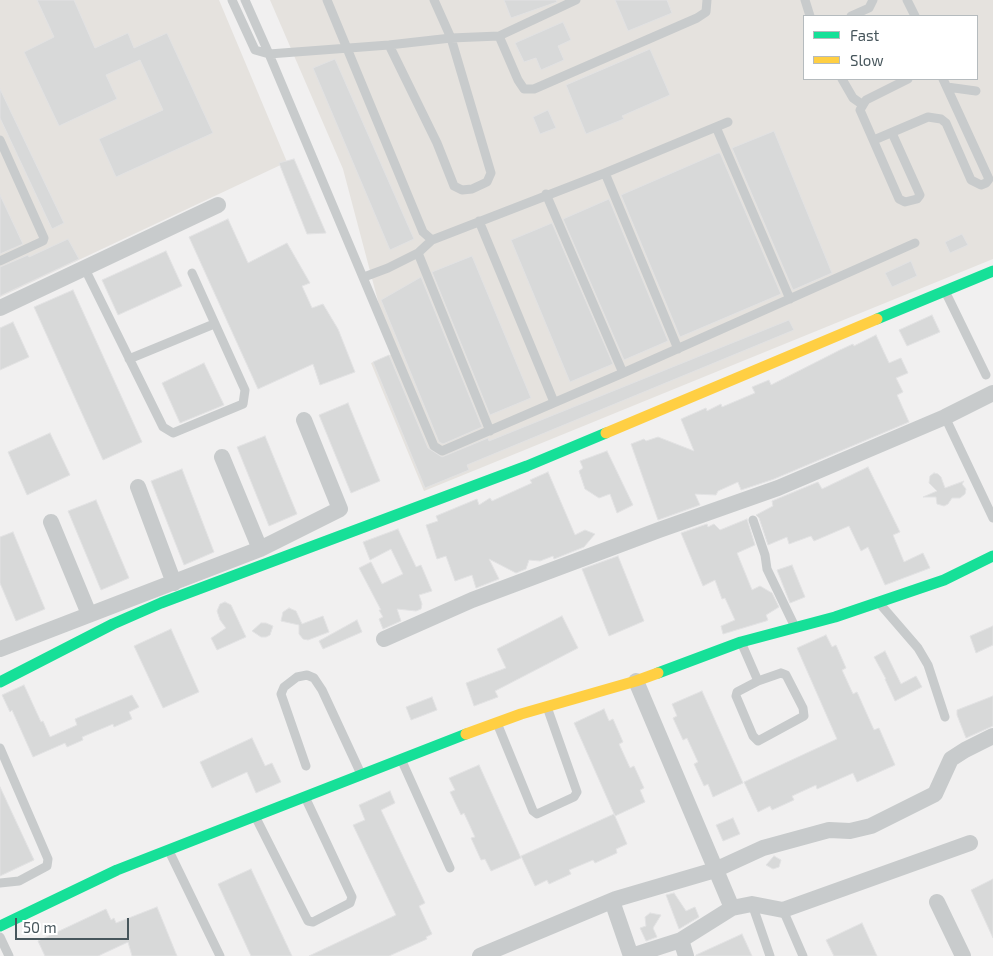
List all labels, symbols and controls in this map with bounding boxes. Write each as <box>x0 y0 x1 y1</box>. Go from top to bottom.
legend <box>803 15 978 80</box>
text: Fast <box>850 26 879 44</box>
text: Slow <box>850 51 884 69</box>
scale bar <box>18 908 131 940</box>
text: 50 m <box>23 918 57 936</box>

